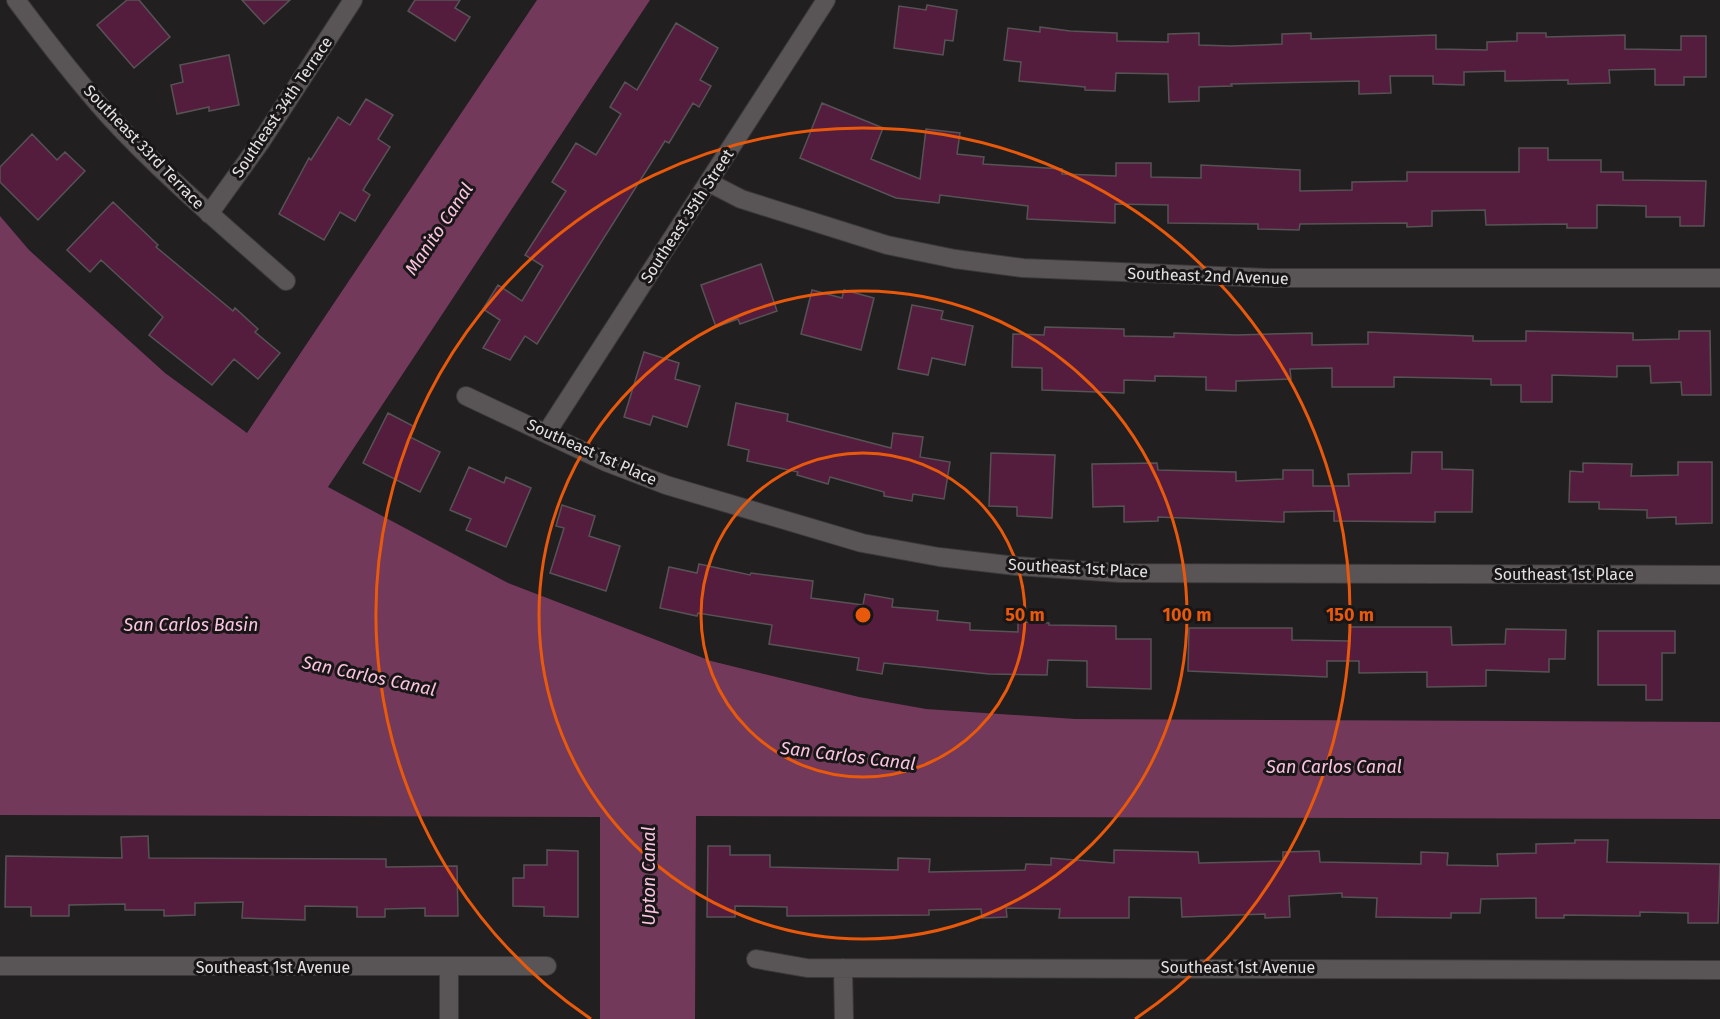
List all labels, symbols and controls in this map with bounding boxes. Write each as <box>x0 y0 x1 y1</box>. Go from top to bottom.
street label: Southeast 34th Terrace <box>228 33 336 181</box>
street label: Southeast 33rd Terrace <box>80 81 208 213</box>
street label: Southeast 35th Street <box>637 145 738 287</box>
water label: Manito Canal <box>400 179 478 279</box>
street label: Southeast 2nd Avenue <box>1127 264 1289 288</box>
street label: Southeast 1st Place <box>524 415 660 489</box>
street label: Southeast 1st Place <box>1008 555 1148 581</box>
street label: Southeast 1st Place <box>1494 565 1634 584</box>
text: 50 m <box>1005 604 1045 626</box>
text: 100 m <box>1163 604 1211 626</box>
text: 150 m <box>1326 604 1374 626</box>
centre of rings <box>853 605 873 625</box>
water label: San Carlos Basin <box>122 614 259 636</box>
water label: San Carlos Canal <box>299 651 438 701</box>
water label: San Carlos Canal <box>778 737 917 775</box>
water label: San Carlos Canal <box>1265 756 1402 778</box>
water label: Upton Canal <box>638 826 660 926</box>
street label: Southeast 1st Avenue <box>196 958 350 977</box>
street label: Southeast 1st Avenue <box>1161 958 1315 977</box>

